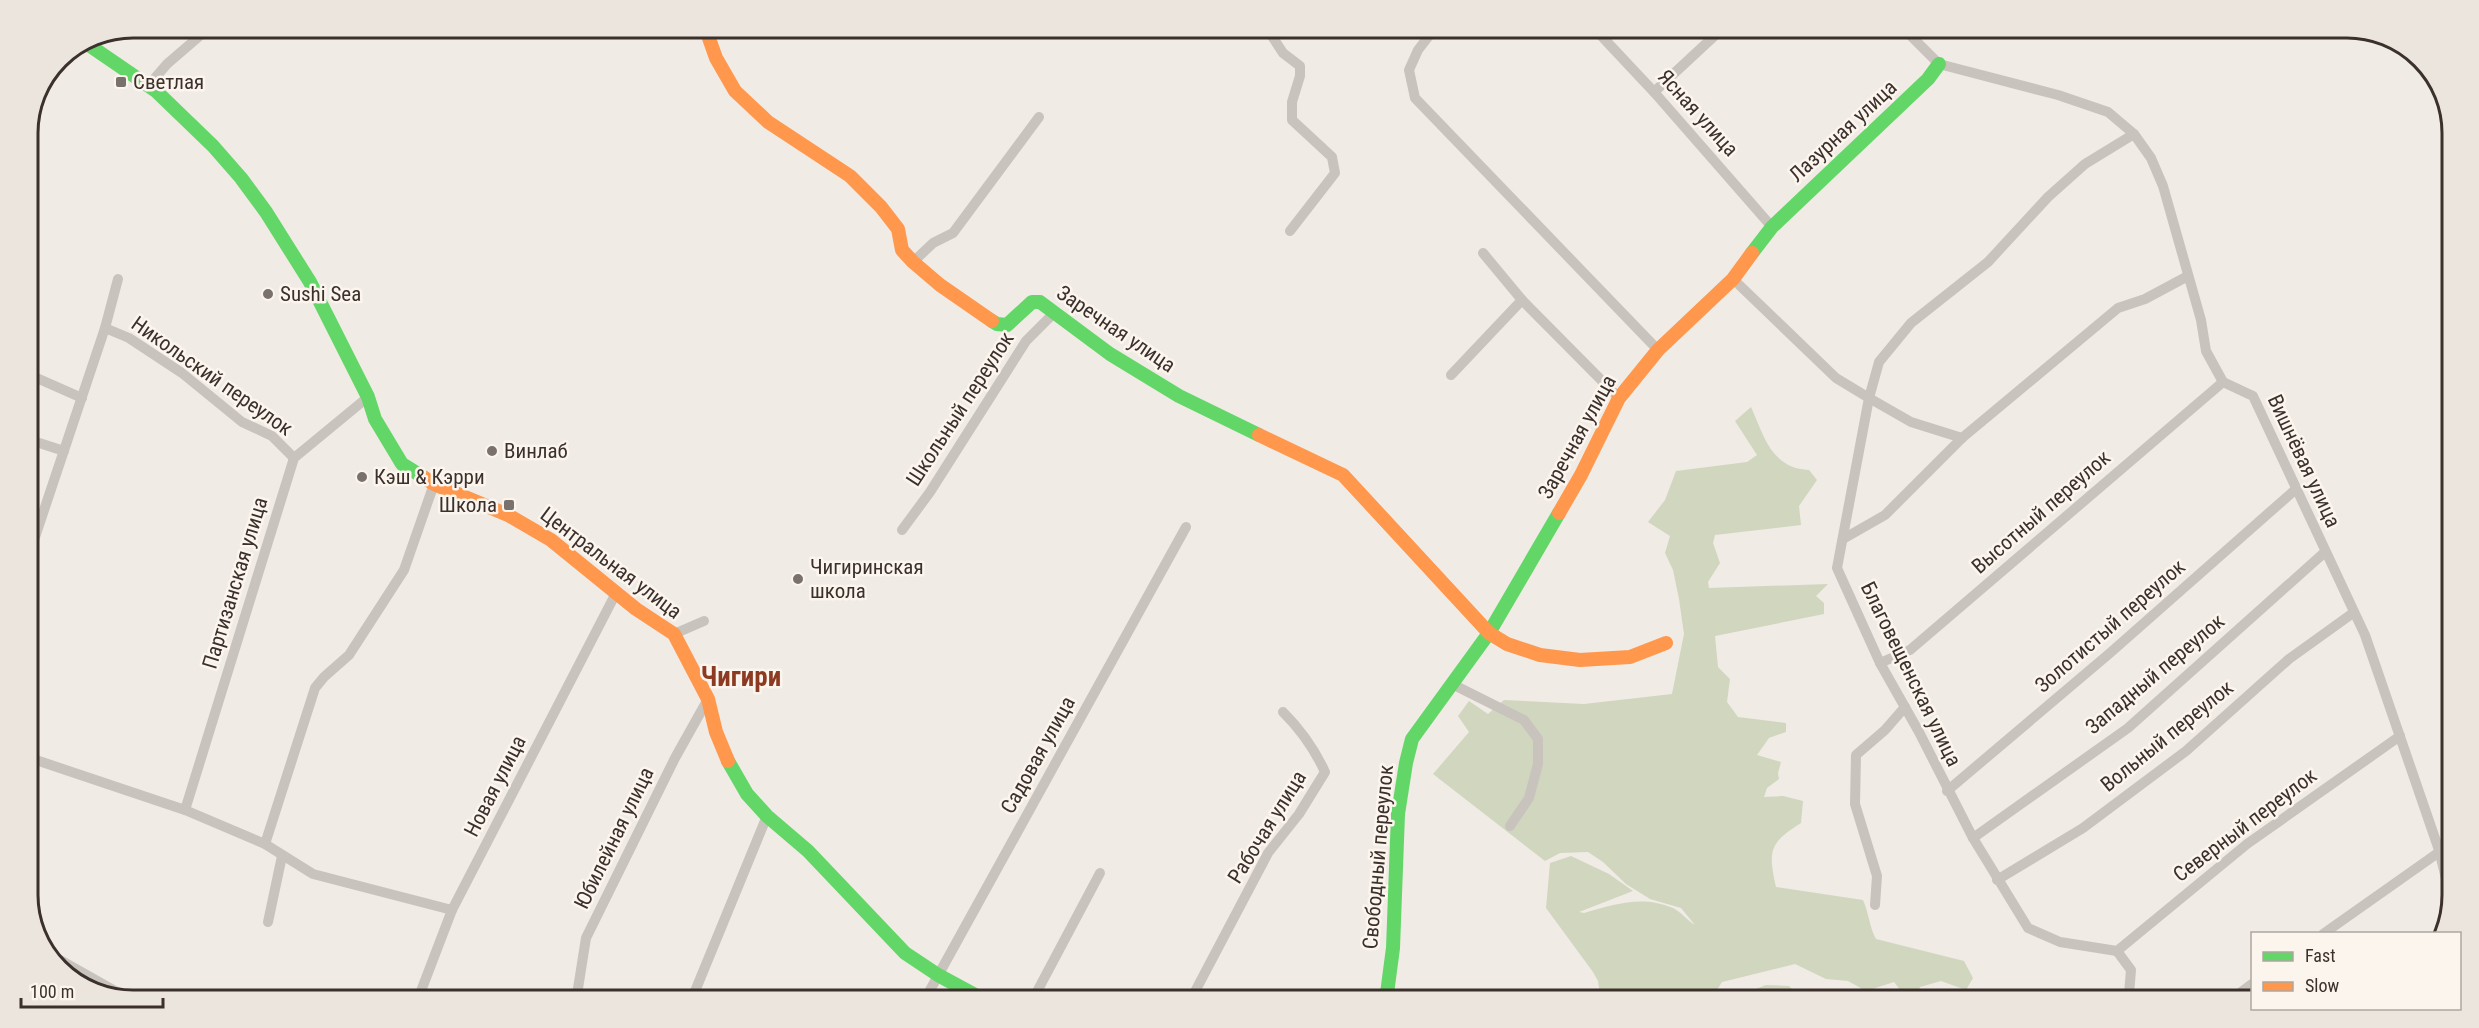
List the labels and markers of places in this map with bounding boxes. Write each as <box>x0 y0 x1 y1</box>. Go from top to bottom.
place label: Светлая <box>133 70 204 94</box>
marker: Светлая <box>114 75 128 89</box>
place label: Sushi Sea <box>280 282 361 306</box>
marker: Sushi Sea <box>261 287 275 301</box>
place label: Винлаб <box>504 439 568 463</box>
marker: Винлаб <box>485 444 499 458</box>
place label: Кэш & Кэрри <box>374 465 485 489</box>
marker: Кэш & Кэрри <box>355 470 369 484</box>
place label: Школа <box>439 493 497 517</box>
marker: Школа <box>502 498 516 512</box>
place label: Чигиринская школа <box>810 555 924 603</box>
marker: Чигиринская школа <box>791 572 805 586</box>

